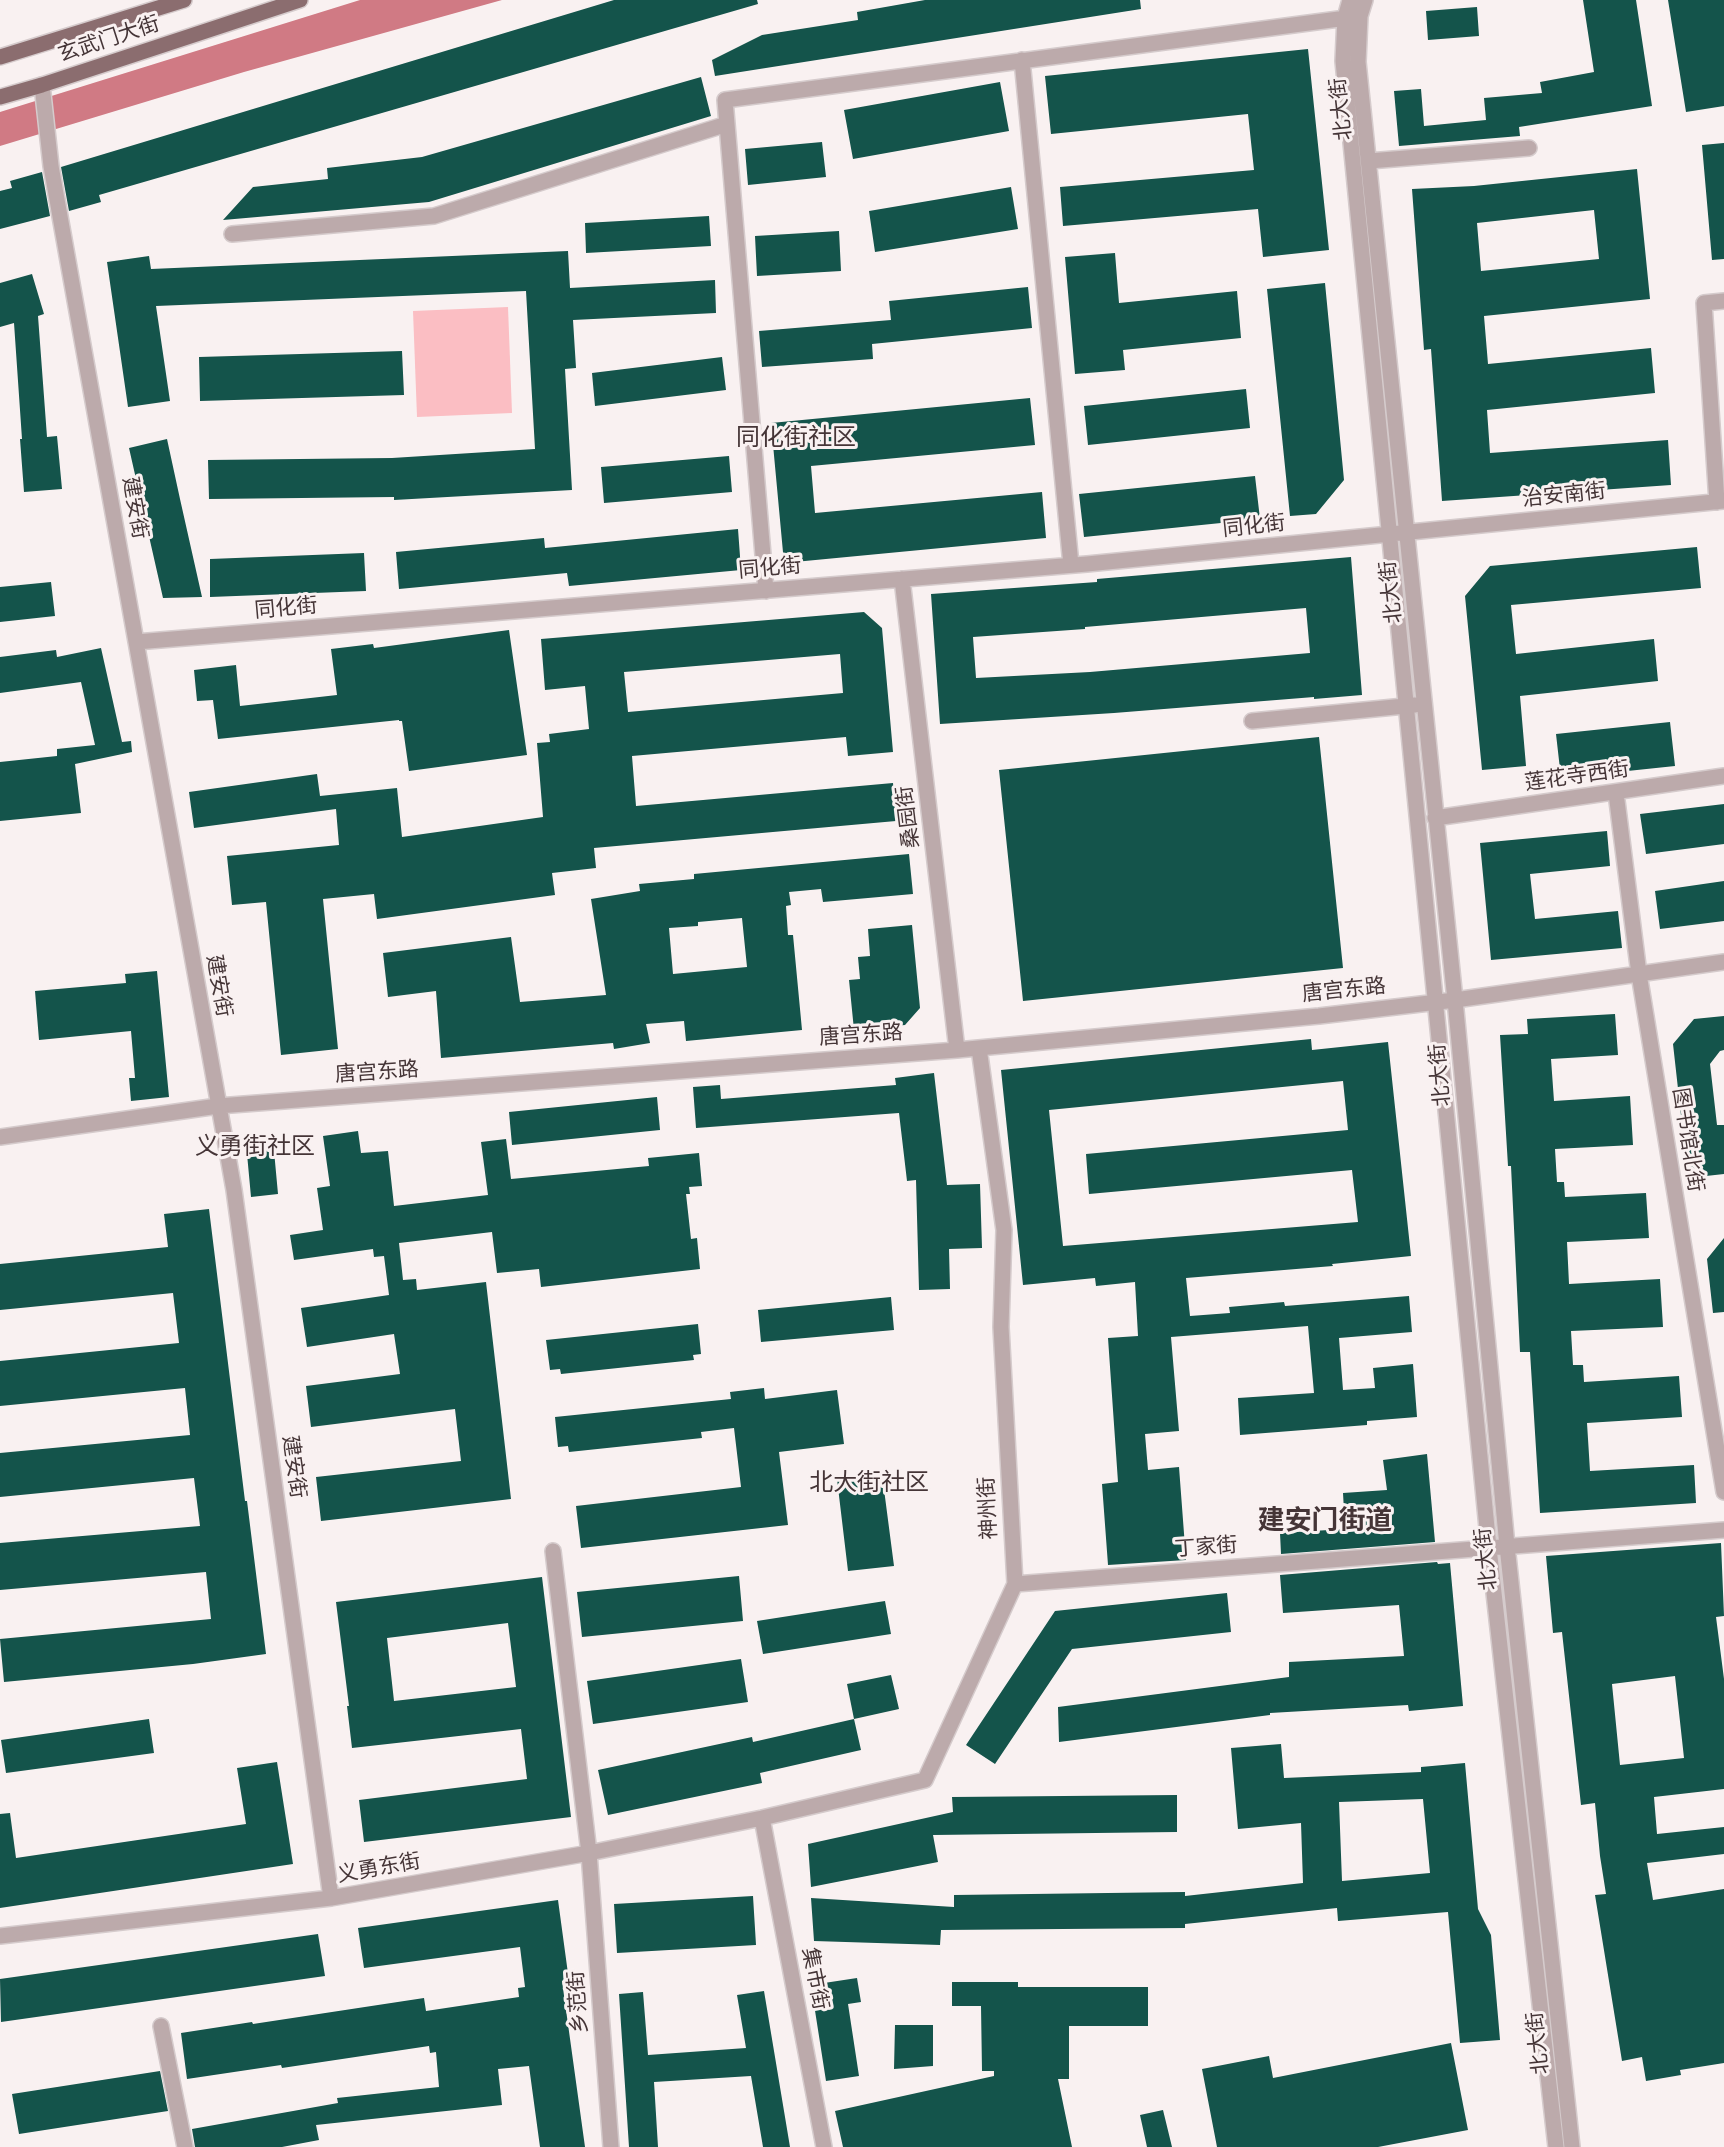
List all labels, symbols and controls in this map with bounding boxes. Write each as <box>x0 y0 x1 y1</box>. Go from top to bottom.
street label: 玄武门大街 <box>55 12 163 68</box>
street label: 北大街 <box>1326 76 1358 142</box>
district label: 同化街社区 <box>736 425 856 453</box>
street label: 建安街 <box>116 475 152 541</box>
street label: 治安南街 <box>1521 479 1607 513</box>
street label: 同化街 <box>1221 511 1287 543</box>
street label: 同化街 <box>738 554 802 584</box>
street label: 北大街 <box>1376 559 1408 625</box>
street label: 同化街 <box>254 594 318 624</box>
street label: 莲花寺西街 <box>1523 757 1631 797</box>
street label: 桑园街 <box>893 784 925 850</box>
street label: 建安街 <box>200 953 236 1019</box>
street label: 唐宫东路 <box>1301 974 1387 1008</box>
street label: 唐宫东路 <box>818 1021 904 1051</box>
street label: 北大街 <box>1426 1043 1456 1107</box>
street label: 唐宫东路 <box>334 1058 420 1088</box>
street label: 图书馆北街 <box>1666 1086 1708 1194</box>
district label: 义勇街社区 <box>195 1134 315 1162</box>
street label: 建安街 <box>276 1434 310 1500</box>
district label: 北大街社区 <box>809 1470 929 1498</box>
street label: 神州街 <box>975 1476 1003 1540</box>
district label: 建安门街道 <box>1258 1506 1392 1538</box>
street label: 北大街 <box>1471 1526 1503 1592</box>
street label: 丁家街 <box>1174 1533 1238 1563</box>
street label: 义勇东街 <box>335 1849 423 1889</box>
street label: 集市街 <box>796 1946 832 2012</box>
street label: 乡范街 <box>564 1970 594 2034</box>
street label: 北大街 <box>1523 2010 1555 2076</box>

